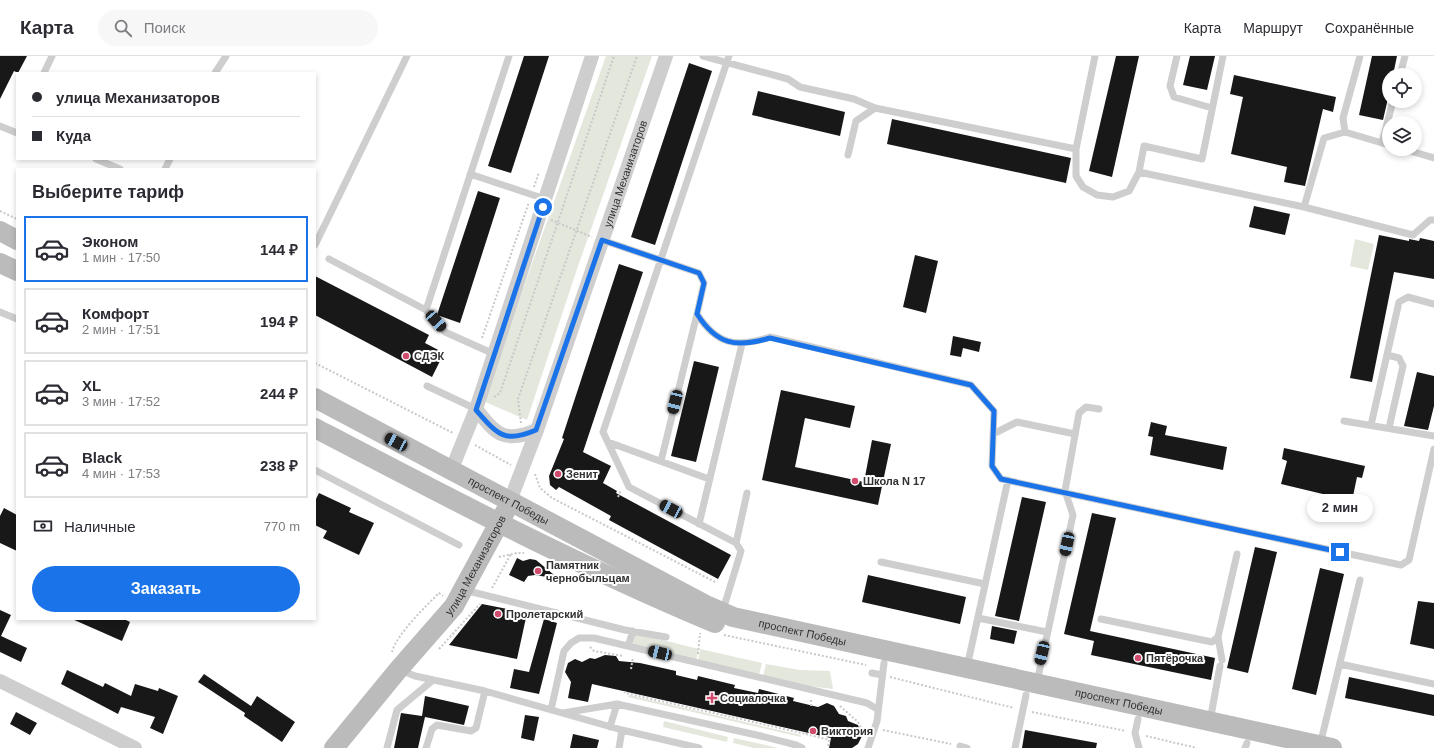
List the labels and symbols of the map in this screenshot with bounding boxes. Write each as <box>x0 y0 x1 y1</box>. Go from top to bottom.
street label: улица Механизаторов <box>601 119 649 229</box>
route start <box>534 198 552 216</box>
car <box>424 308 448 334</box>
place label: СДЭК <box>414 350 444 362</box>
marker: СДЭК <box>401 351 411 361</box>
car <box>666 389 684 415</box>
car <box>383 431 409 453</box>
place label: Зенит <box>566 468 598 480</box>
marker: Зенит <box>553 469 563 479</box>
street label: проспект Победы <box>466 474 551 527</box>
place label: Школа N 17 <box>863 475 925 487</box>
marker: Школа N 17 <box>850 476 860 486</box>
callout: 2 мин <box>1307 494 1373 522</box>
car <box>658 498 684 520</box>
street label: улица Механизаторов <box>443 513 508 618</box>
car <box>1059 531 1075 557</box>
route end <box>1331 543 1349 561</box>
place label: Памятник чернобыльцам <box>546 559 630 584</box>
marker: Памятник чернобыльцам <box>533 566 543 576</box>
place label: Пролетарский <box>506 608 583 620</box>
marker: Пролетарский <box>493 609 503 619</box>
street label: проспект Победы <box>757 617 847 648</box>
car <box>1033 640 1051 666</box>
car <box>647 644 673 662</box>
place label: Пятёрочка <box>1146 652 1204 664</box>
marker: Пятёрочка <box>1133 653 1143 663</box>
street label: проспект Победы <box>1074 686 1164 717</box>
place label: Социалочка <box>720 692 786 704</box>
marker: Социалочка <box>707 693 717 703</box>
place label: Виктория <box>821 725 873 737</box>
marker: Виктория <box>808 726 818 736</box>

